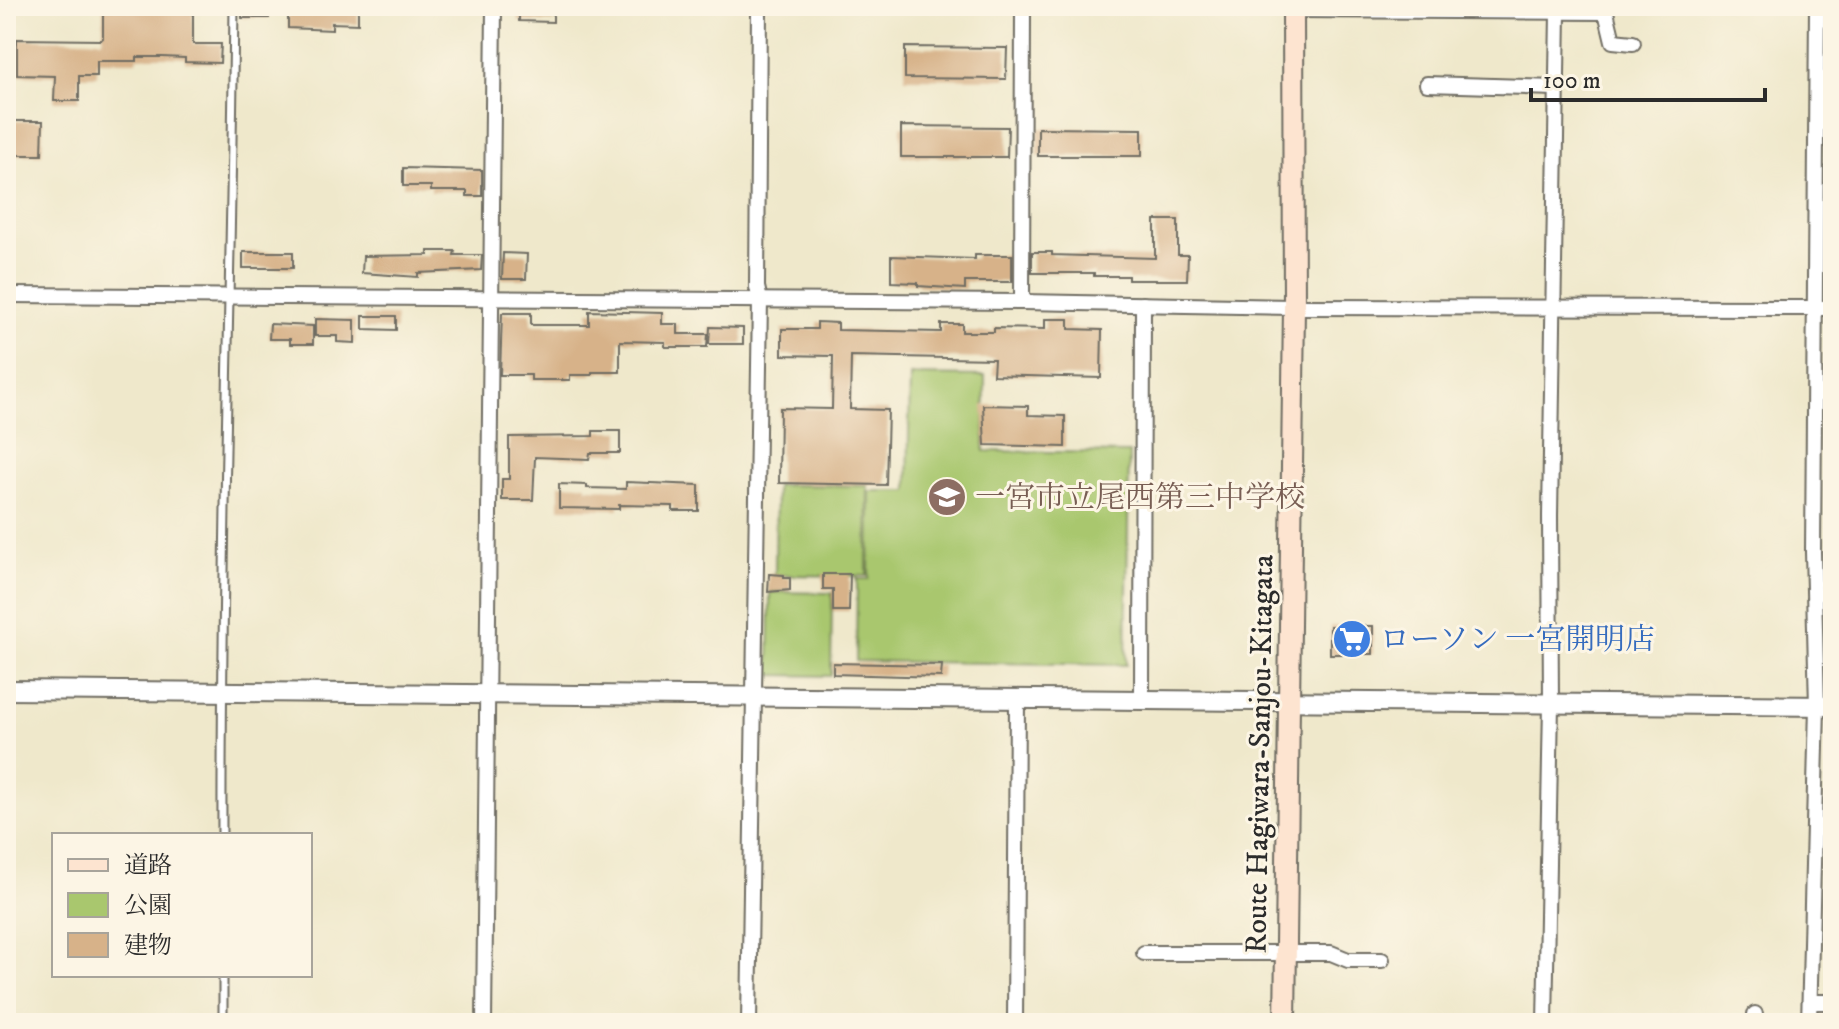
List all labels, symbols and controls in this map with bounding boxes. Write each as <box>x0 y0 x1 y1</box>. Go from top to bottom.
scale bar <box>1531 52 1765 102</box>
text: 100 m <box>1543 66 1601 96</box>
school or university icon: 一宮市立尾西第三中学校 <box>926 476 968 518</box>
place label: 一宮市立尾西第三中学校 <box>975 480 1305 517</box>
street label: Route Hagiwara-Sanjou-Kitagata <box>1239 554 1282 954</box>
supermarket icon: ローソン 一宮開明店 <box>1331 618 1373 660</box>
place label: ローソン 一宮開明店 <box>1380 622 1655 659</box>
legend <box>52 833 312 977</box>
text: 道路 <box>124 851 172 881</box>
text: 公園 <box>124 891 172 921</box>
text: 建物 <box>124 931 172 961</box>

